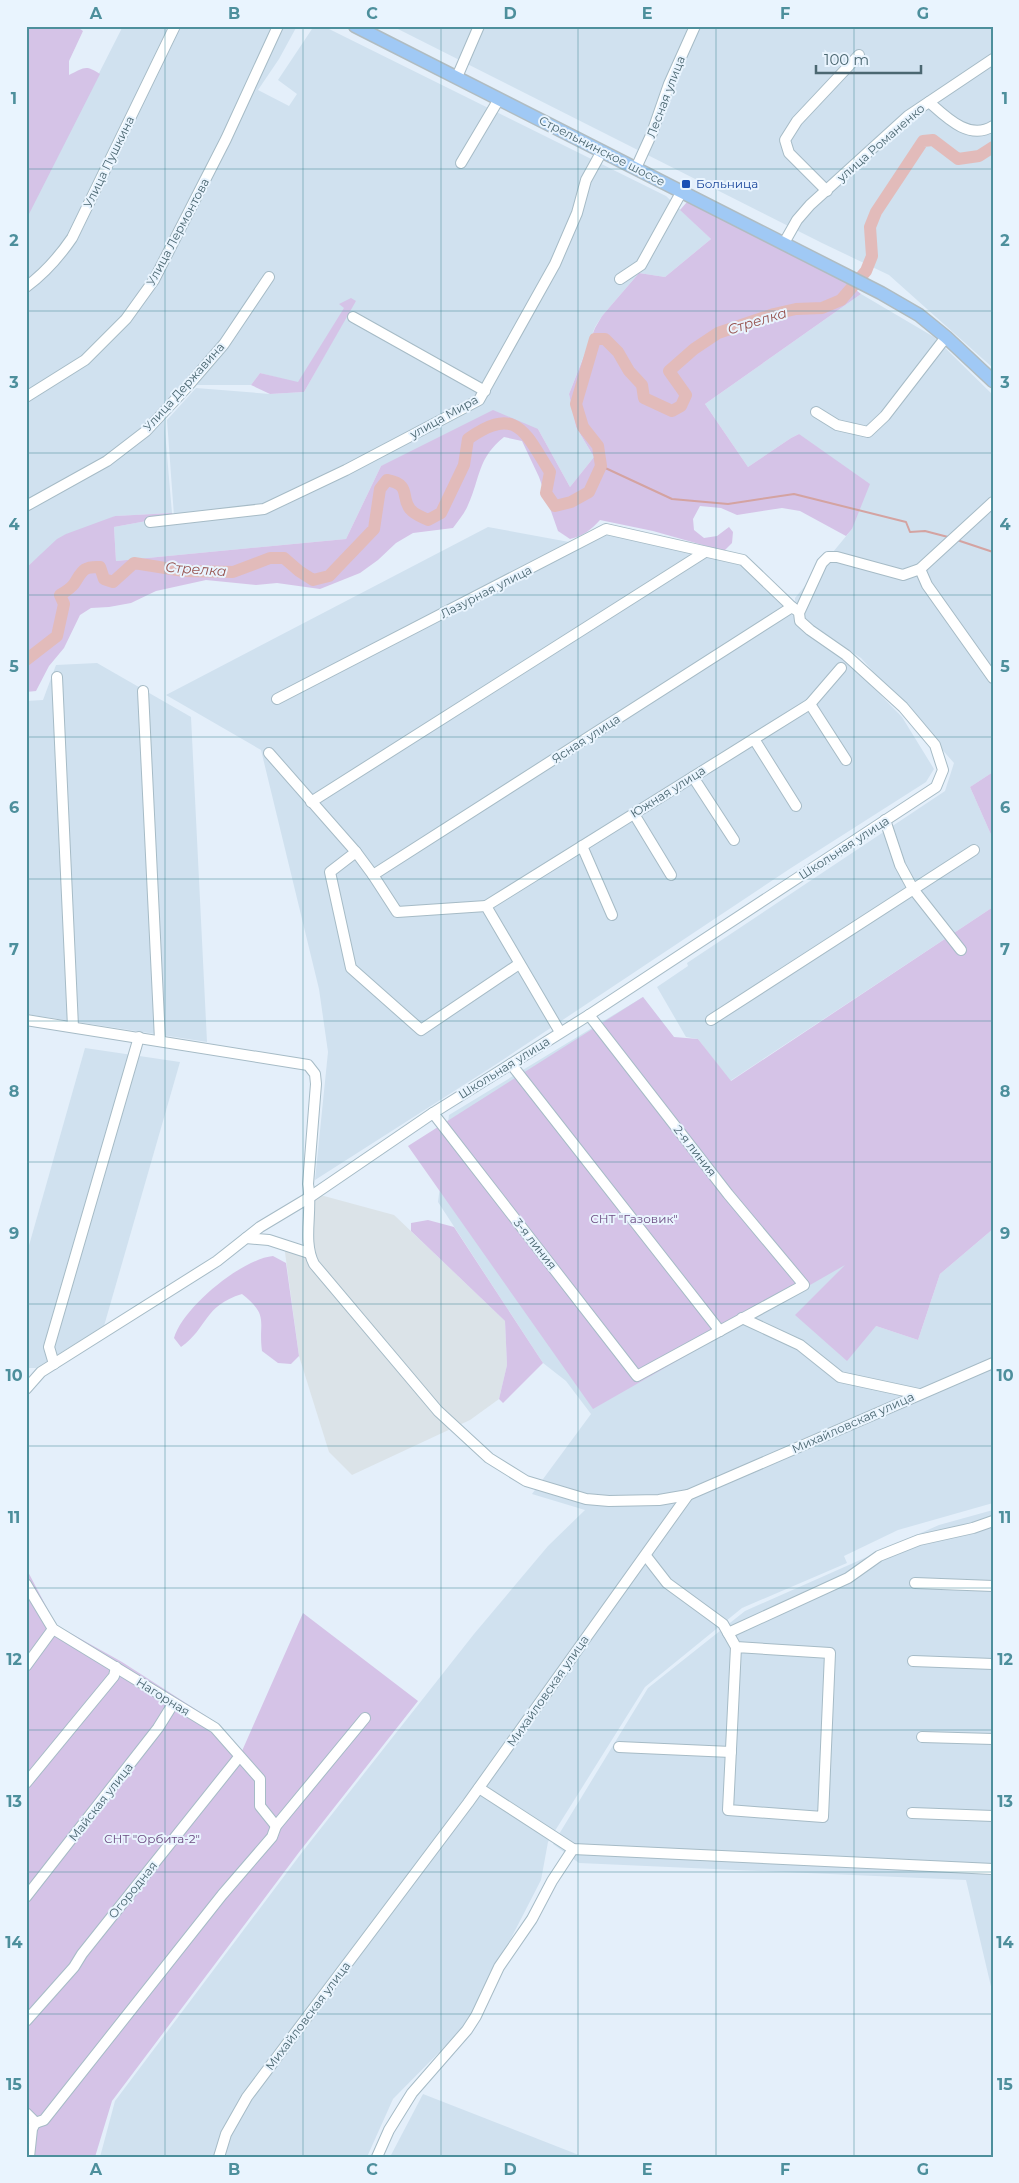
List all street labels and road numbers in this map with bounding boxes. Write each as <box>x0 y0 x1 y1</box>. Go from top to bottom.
street label: Лесная улица <box>643 54 688 140</box>
street label: улица Романенко <box>833 100 928 185</box>
street label: Стрельнинское шоссе <box>537 112 668 189</box>
street label: Улица Пушкина <box>80 114 137 210</box>
street label: Улица Лермонтова <box>143 175 212 288</box>
street label: Улица Державина <box>140 339 227 434</box>
street label: улица Мира <box>406 392 480 442</box>
street label: Лазурная улица <box>437 562 534 621</box>
street label: Ясная улица <box>549 711 623 766</box>
street label: Южная улица <box>627 762 708 821</box>
street label: Школьная улица <box>796 813 892 882</box>
street label: Школьная улица <box>455 1033 552 1102</box>
street label: 2-я линия <box>671 1122 720 1179</box>
street label: 3-я линия <box>511 1215 560 1272</box>
street label: Михайловская улица <box>789 1389 916 1456</box>
street label: Михайловская улица <box>504 1632 592 1749</box>
street label: Нагорная <box>134 1674 193 1719</box>
street label: Майская улица <box>65 1760 136 1844</box>
street label: Огородная <box>105 1858 160 1921</box>
street label: Михайловская улица <box>262 1958 353 2073</box>

